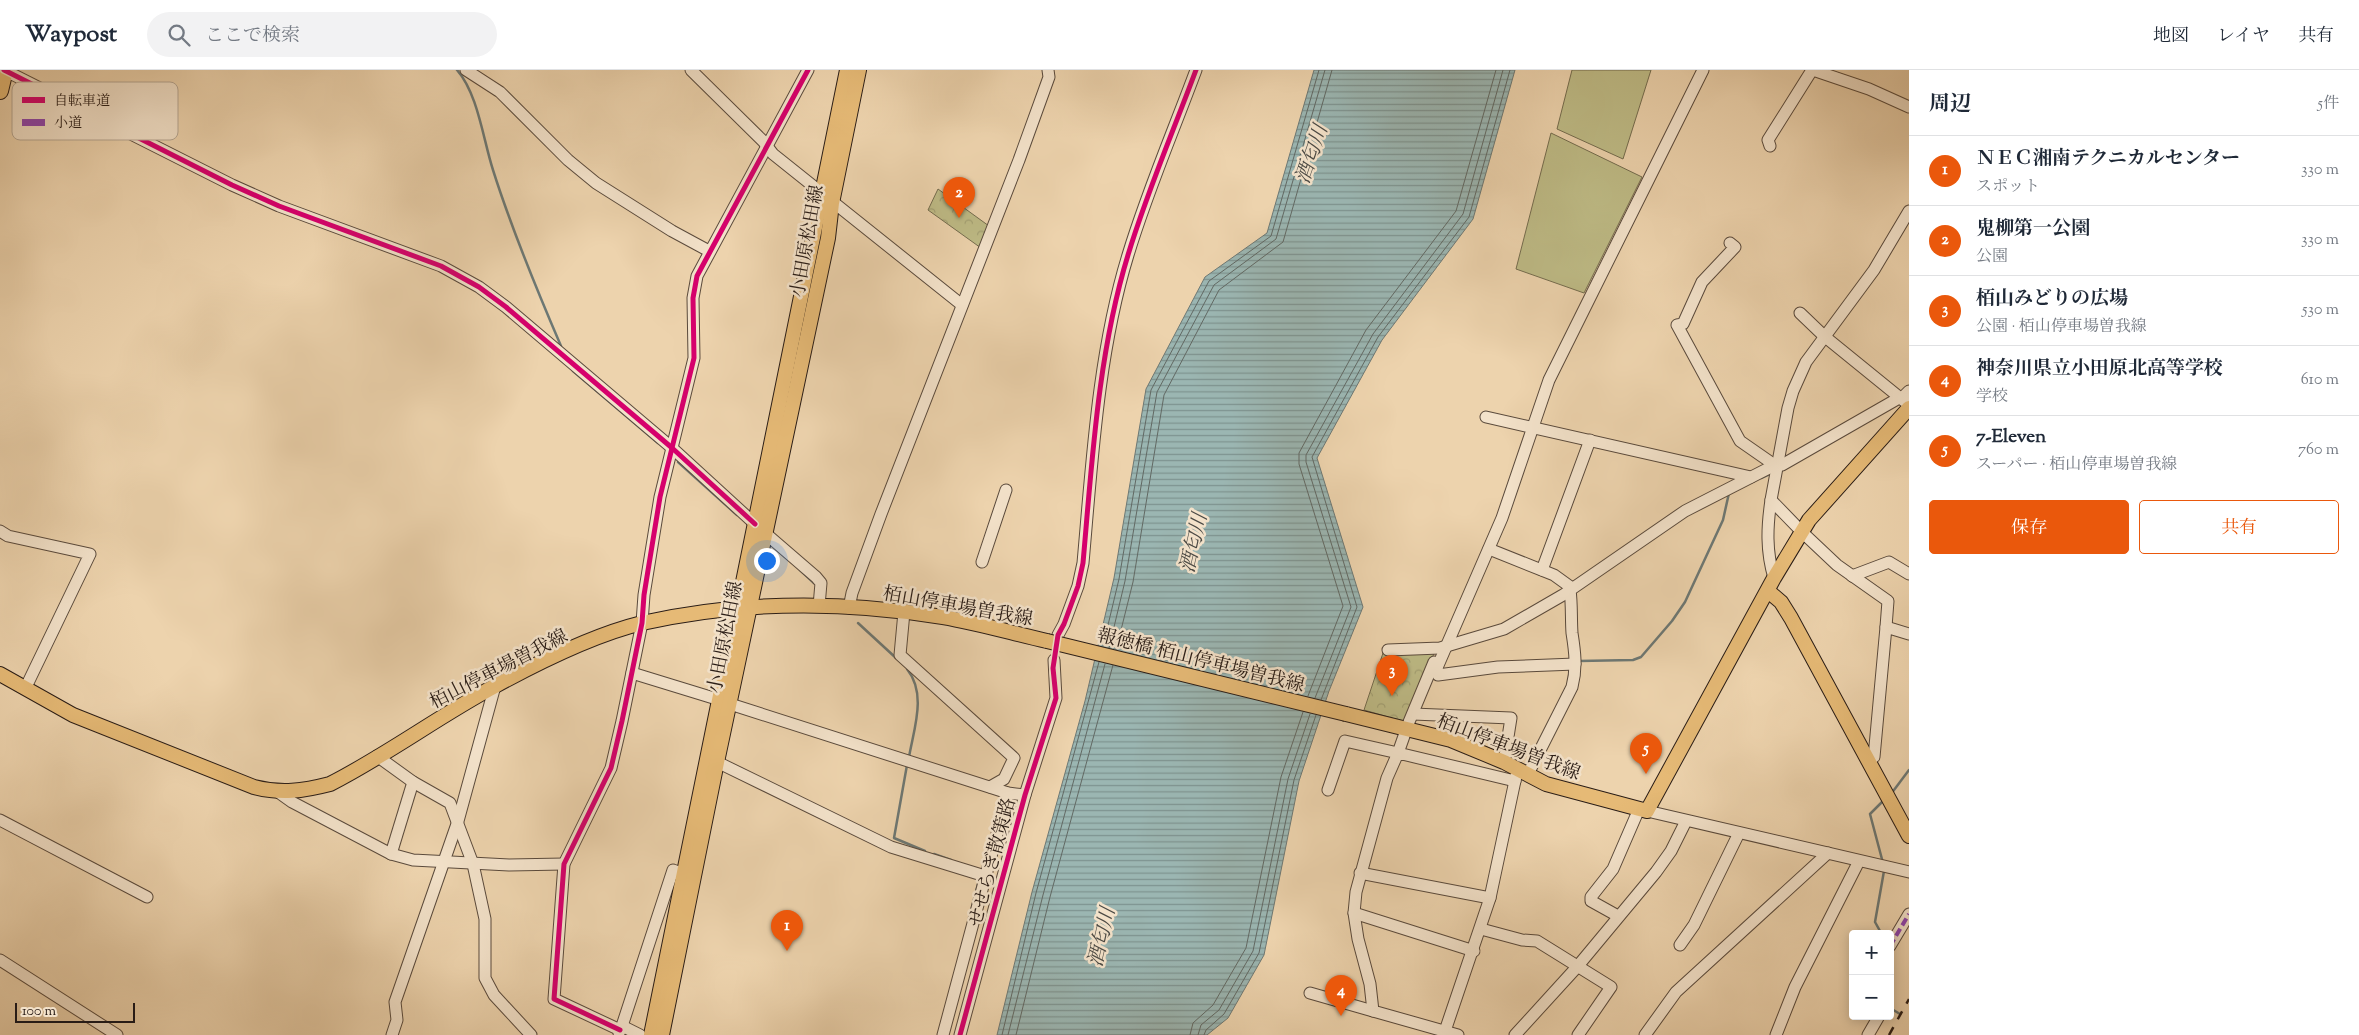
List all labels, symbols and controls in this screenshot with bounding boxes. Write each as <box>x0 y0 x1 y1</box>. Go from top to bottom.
search box <box>147 12 497 57</box>
text: Waypost <box>25 18 117 52</box>
icon: search <box>165 21 193 49</box>
text: ここで検索 <box>205 23 300 50</box>
text: 地図 <box>2153 24 2189 50</box>
text: レイヤ <box>2217 24 2270 50</box>
text: 共有 <box>2298 24 2334 50</box>
legend <box>12 82 178 140</box>
text: 周辺 <box>1929 90 1971 120</box>
text: 自転車道 <box>54 92 110 112</box>
text: 5件 <box>2318 93 2339 116</box>
text: 小道 <box>54 114 82 134</box>
water label: 酒匂川 <box>1290 120 1337 188</box>
text: ＮＥＣ湘南テクニカルセンター <box>1976 146 2240 173</box>
text: 1 <box>1942 159 1948 182</box>
text: 330 m <box>2301 159 2339 182</box>
text: スポット <box>1976 176 2040 199</box>
pin: 2 <box>943 177 975 218</box>
street label: 小田原松田線 <box>785 183 832 300</box>
text: 鬼柳第一公園 <box>1976 216 2090 243</box>
text: 2 <box>1941 229 1949 252</box>
text: 330 m <box>2301 229 2339 252</box>
text: 公園 <box>1976 246 2008 269</box>
text: 栢山みどりの広場 <box>1976 286 2128 313</box>
text: 3 <box>1942 299 1948 322</box>
text: 530 m <box>2302 299 2339 322</box>
text: 公園 · 栢山停車場曽我線 <box>1976 316 2147 339</box>
text: 神奈川県立小田原北高等学校 <box>1976 356 2223 383</box>
text: 4 <box>1941 369 1949 392</box>
text: 610 m <box>2301 369 2339 392</box>
text: 学校 <box>1976 386 2008 409</box>
text: 7-Eleven <box>1976 424 2046 451</box>
text: 5 <box>1942 439 1948 462</box>
text: 760 m <box>2298 439 2339 462</box>
text: スーパー · 栢山停車場曽我線 <box>1976 454 2177 477</box>
button: 保存 <box>1929 500 2129 554</box>
button: 共有 <box>2139 500 2339 554</box>
water label: 酒匂川 <box>1175 509 1217 576</box>
your location <box>754 548 780 574</box>
street label: 小田原松田線 <box>702 579 751 696</box>
street label: 栢山停車場曽我線 <box>880 581 1035 634</box>
street label: 報徳橋 栢山停車場曽我線 <box>1094 623 1307 700</box>
street label: 栢山停車場曽我線 <box>425 624 573 717</box>
pin: 3 <box>1376 655 1408 696</box>
street label: 栢山停車場曽我線 <box>1432 708 1584 788</box>
pin: 5 <box>1630 733 1662 774</box>
street label: せせらぎ散策路 <box>963 795 1024 930</box>
water label: 酒匂川 <box>1083 903 1125 970</box>
pin: 1 <box>771 910 803 951</box>
map controls <box>1849 930 1894 1020</box>
button: + <box>1849 930 1894 975</box>
pin: 4 <box>1325 975 1357 1016</box>
button: − <box>1849 975 1894 1020</box>
scale bar <box>15 1000 135 1023</box>
text: 100 m <box>22 1002 56 1022</box>

